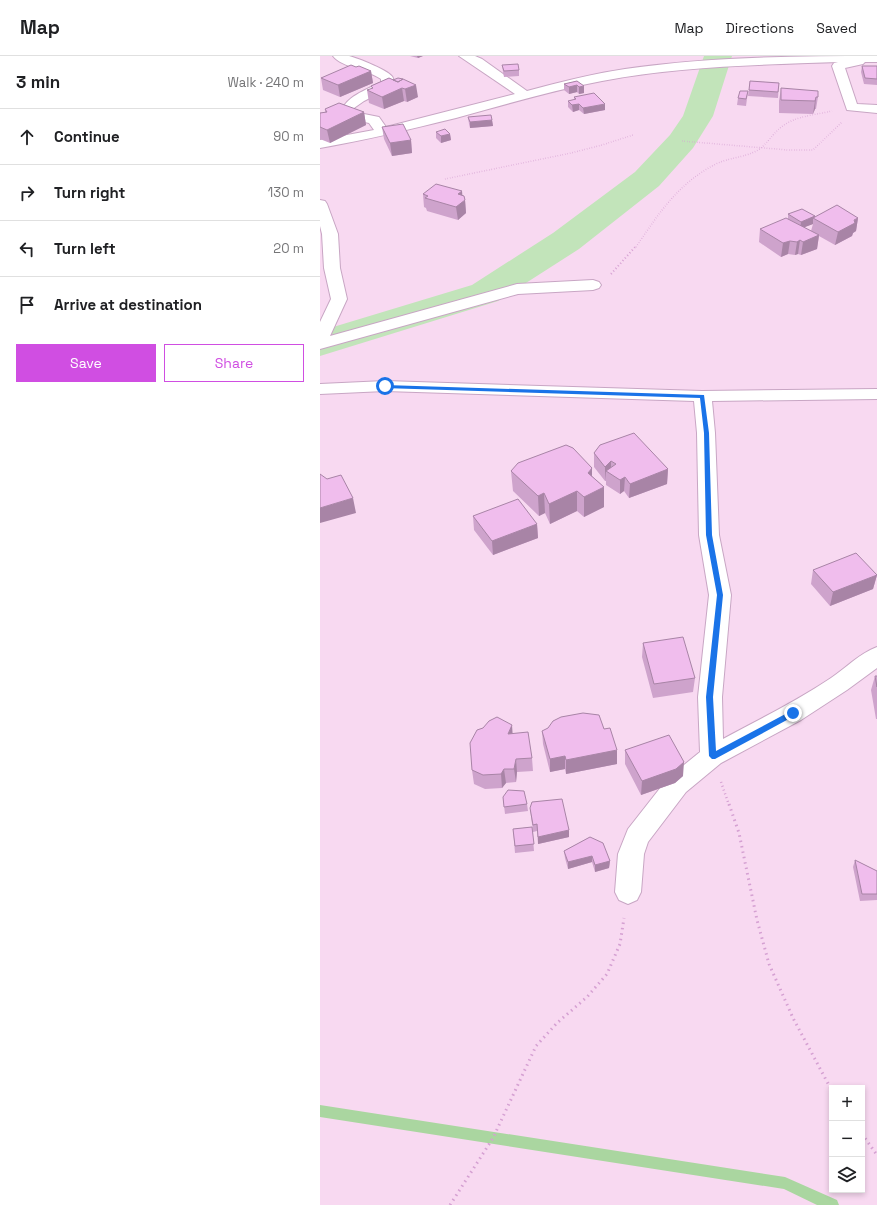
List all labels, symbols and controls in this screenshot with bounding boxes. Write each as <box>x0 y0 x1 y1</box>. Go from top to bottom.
text: Map <box>20 15 60 40</box>
text: Map <box>674 19 704 37</box>
text: Directions <box>726 19 794 37</box>
text: Saved <box>816 19 857 37</box>
text: 3 min <box>16 71 60 93</box>
text: Walk · 240 m <box>228 74 304 91</box>
icon: ahead <box>16 126 38 148</box>
text: Continue <box>54 127 120 146</box>
text: 90 m <box>273 128 304 145</box>
icon: right <box>16 182 38 204</box>
text: Turn right <box>54 183 125 202</box>
text: 130 m <box>268 184 304 201</box>
icon: left <box>16 238 38 260</box>
text: Turn left <box>54 239 116 258</box>
text: 20 m <box>273 240 304 257</box>
icon: arrive <box>16 294 38 316</box>
text: Arrive at destination <box>54 295 202 314</box>
button: Save <box>16 344 156 382</box>
button: Share <box>164 344 304 382</box>
route start <box>376 377 394 395</box>
route end <box>784 704 802 722</box>
map controls <box>829 1085 865 1193</box>
button: + <box>829 1085 865 1121</box>
button: − <box>829 1121 865 1157</box>
button: layers <box>829 1157 865 1193</box>

